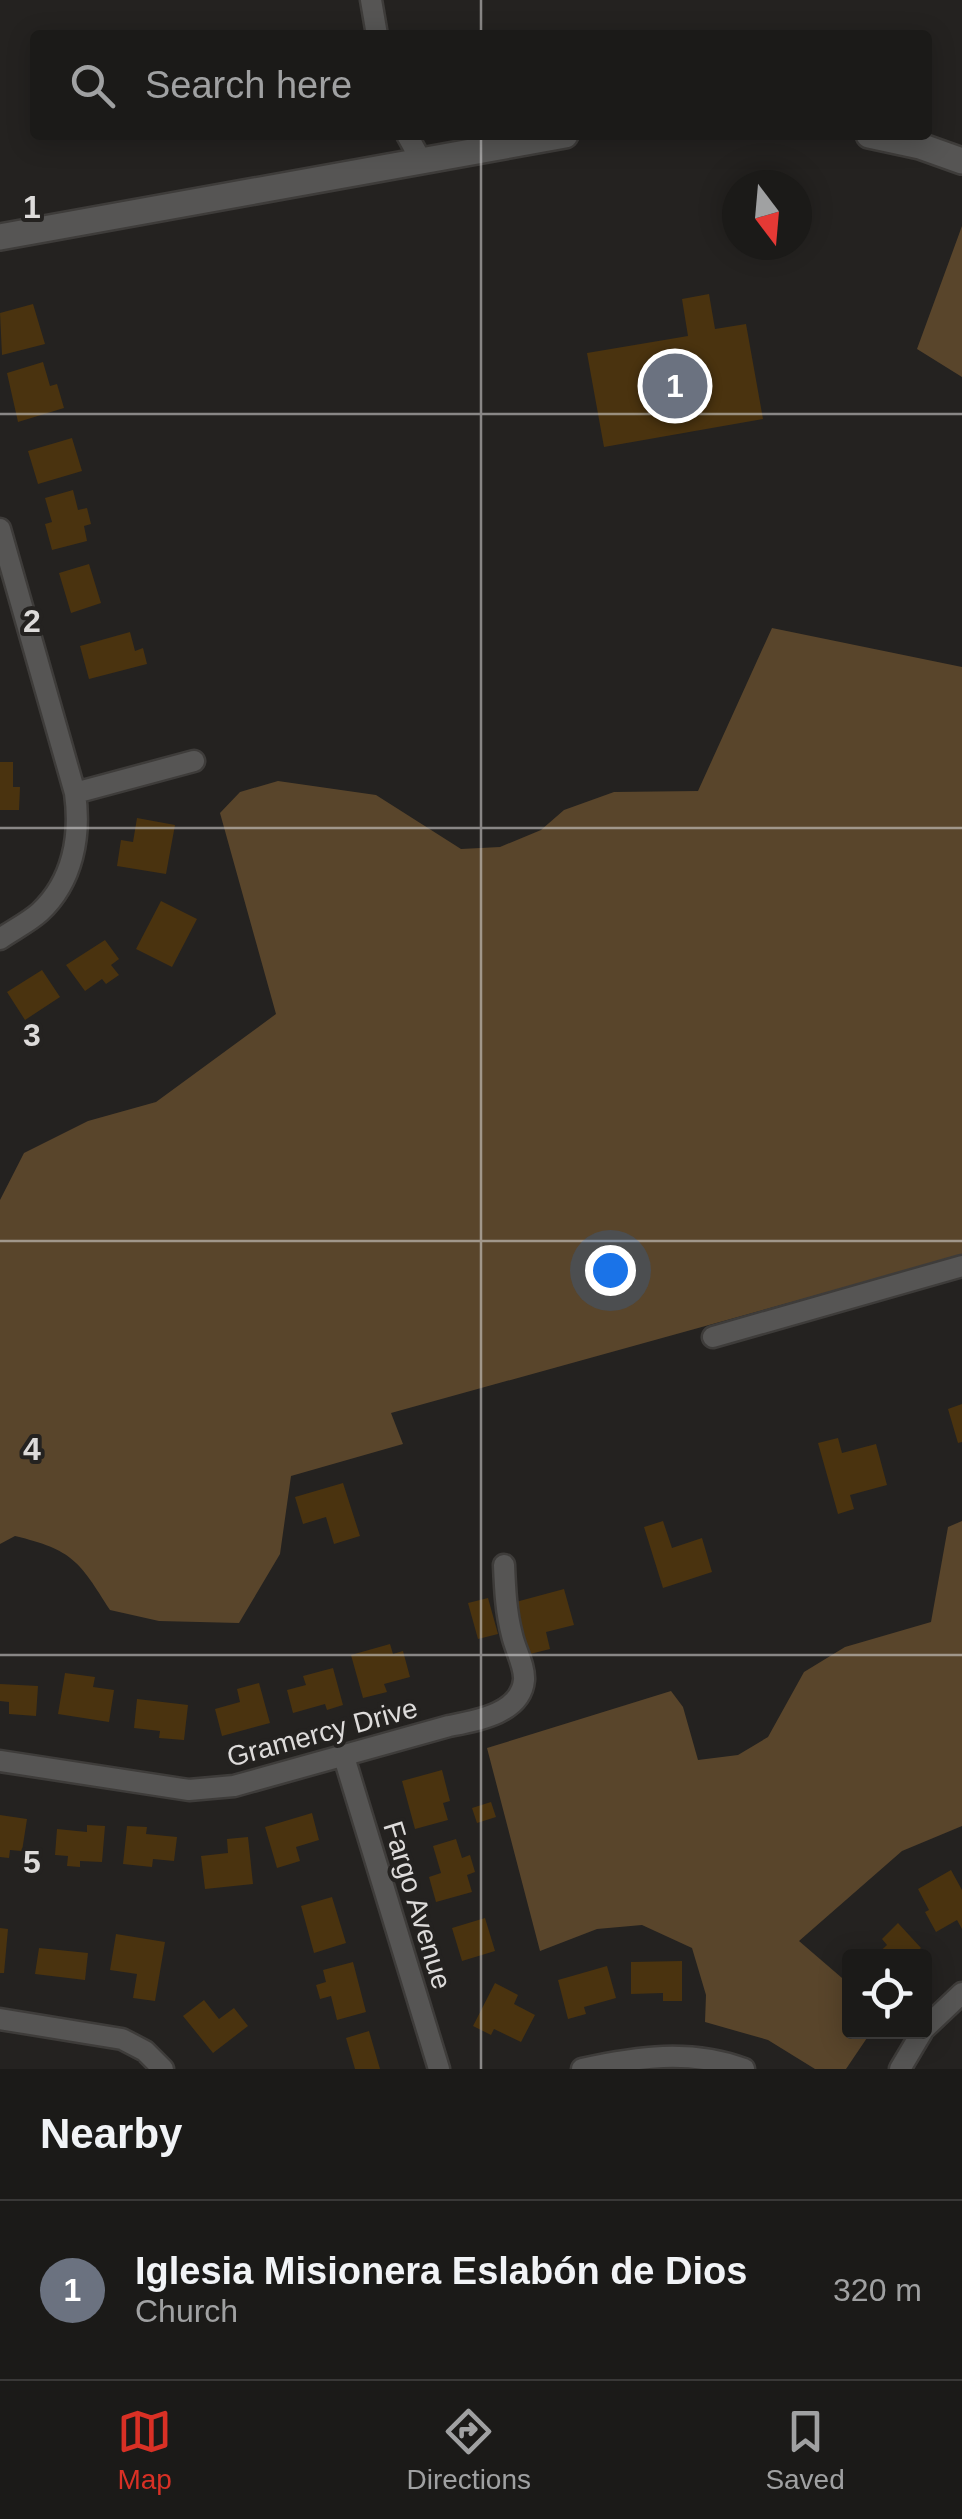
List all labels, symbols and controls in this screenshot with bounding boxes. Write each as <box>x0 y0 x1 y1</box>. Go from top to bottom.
search box <box>30 30 932 140</box>
icon: search <box>65 58 120 113</box>
text: Search here <box>145 64 352 106</box>
north arrow <box>722 170 812 260</box>
text: 1 <box>23 189 41 225</box>
pin: 1 <box>642 348 708 424</box>
text: 2 <box>23 603 41 639</box>
text: 3 <box>23 1017 41 1053</box>
your location <box>585 1245 636 1296</box>
text: 4 <box>23 1431 41 1467</box>
street label: Gramercy Drive <box>223 1692 421 1773</box>
street label: Fargo Avenue <box>377 1817 458 1993</box>
text: 5 <box>23 1844 41 1880</box>
map controls <box>842 1949 932 2039</box>
button: locate <box>842 1949 932 2039</box>
text: Nearby <box>40 2110 182 2157</box>
text: Iglesia Misionera Eslabón de Dios <box>135 2250 747 2292</box>
text: 1 <box>64 2272 81 2308</box>
text: 320 m <box>833 2272 922 2308</box>
text: Church <box>135 2293 238 2329</box>
tab: Map <box>117 2404 172 2496</box>
tab: Directions <box>407 2404 531 2496</box>
tab: Saved <box>765 2404 845 2496</box>

